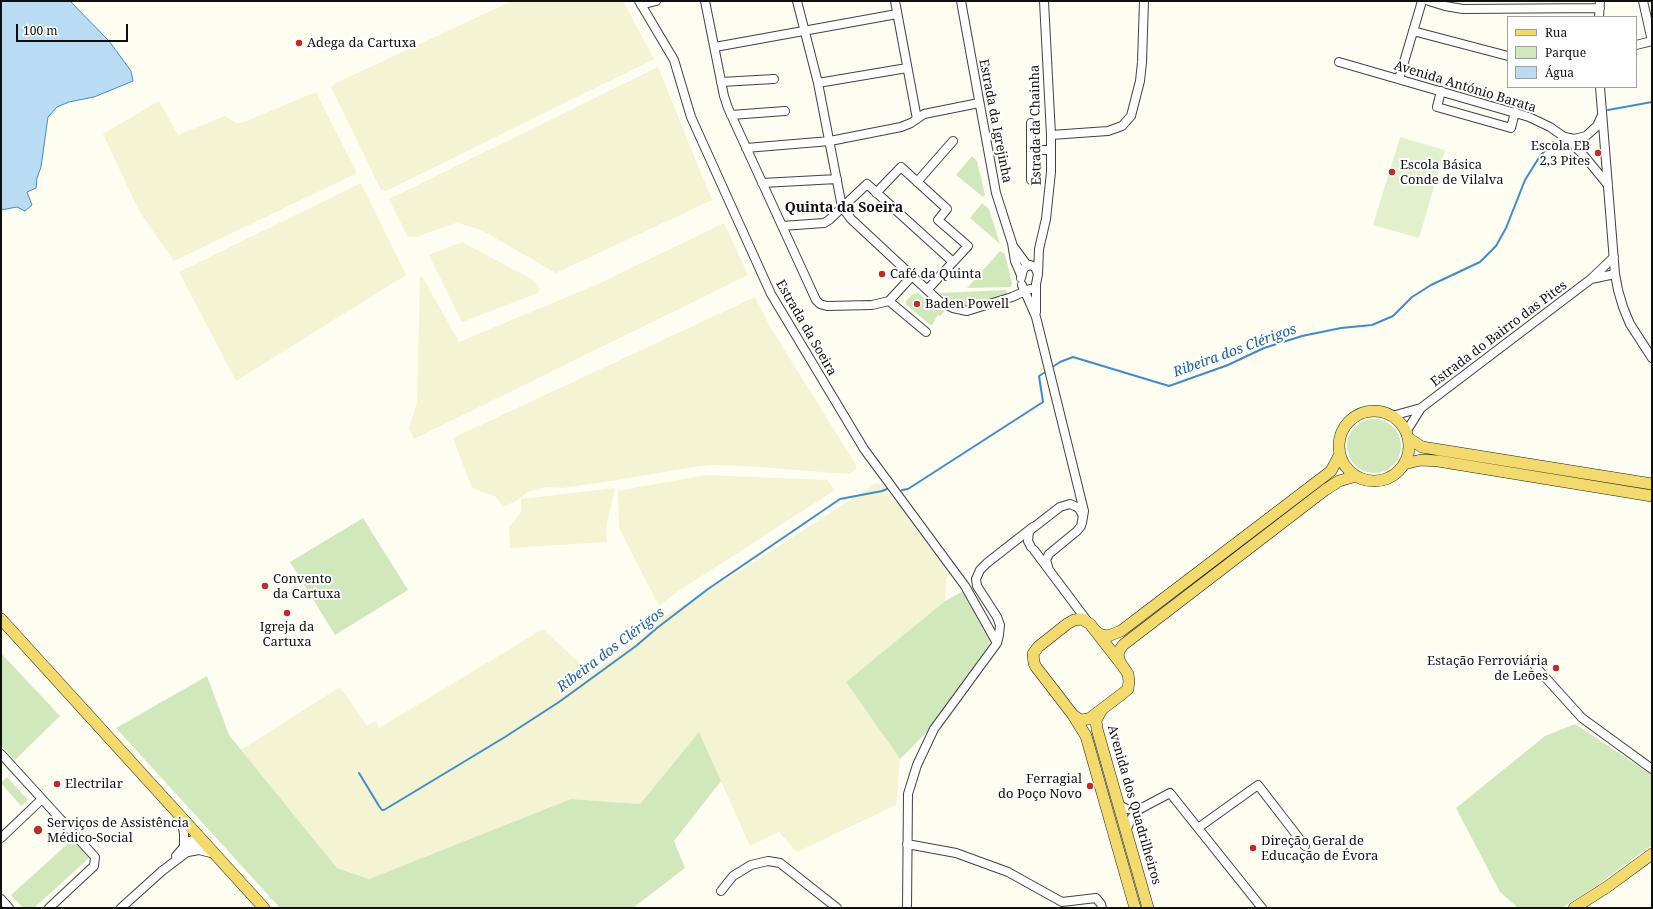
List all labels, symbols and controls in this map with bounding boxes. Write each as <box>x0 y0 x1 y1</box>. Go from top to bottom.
scale bar <box>18 16 130 42</box>
legend <box>1507 16 1637 88</box>
text: 100 m <box>23 22 58 39</box>
text: Rua <box>1545 24 1567 41</box>
place label: Adega da Cartuxa <box>307 35 416 51</box>
marker: Adega da Cartuxa <box>294 38 304 48</box>
text: Parque <box>1545 44 1586 61</box>
street label: Estrada da Igrejinha <box>975 58 1015 184</box>
street label: Avenida António Barata <box>1392 58 1538 116</box>
street label: Estrada da Chainha <box>1027 64 1045 186</box>
text: Água <box>1545 64 1574 81</box>
place label: Escola EB 2,3 Pites <box>1531 138 1590 169</box>
marker: Escola EB 2,3 Pites <box>1593 148 1603 158</box>
place label: Escola Básica Conde de Vilalva <box>1400 157 1504 188</box>
marker: Escola Básica Conde de Vilalva <box>1387 167 1397 177</box>
district label: Quinta da Soeira <box>785 200 903 216</box>
place label: Café da Quinta <box>890 266 981 282</box>
marker: Café da Quinta <box>877 269 887 279</box>
street label: Estrada da Soeira <box>772 277 840 379</box>
street label: Estrada do Bairro das Pites <box>1428 278 1570 390</box>
place label: Baden Powell <box>925 296 1009 312</box>
marker: Baden Powell <box>912 299 922 309</box>
water label: Ribeira dos Clérigos <box>1171 321 1299 381</box>
place label: Convento da Cartuxa <box>273 571 341 602</box>
marker: Convento da Cartuxa <box>260 581 270 591</box>
water label: Ribeira dos Clérigos <box>554 604 668 696</box>
marker: Igreja da Cartuxa <box>282 608 292 618</box>
place label: Igreja da Cartuxa <box>260 619 314 650</box>
place label: Estação Ferroviária de Leões <box>1427 653 1548 684</box>
marker: Estação Ferroviária de Leões <box>1551 663 1561 673</box>
street label: Avenida dos Quadrilheiros <box>1104 723 1164 887</box>
place label: Ferragial do Poço Novo <box>998 771 1082 802</box>
place label: Electrilar <box>65 776 123 792</box>
marker: Electrilar <box>52 779 62 789</box>
marker: Ferragial do Poço Novo <box>1085 781 1095 791</box>
place label: Serviços de Assistência Médico-Social <box>47 815 189 846</box>
marker: Serviços de Assistência Médico-Social <box>32 824 44 836</box>
place label: Direção Geral de Educação de Évora <box>1261 833 1378 864</box>
marker: Direção Geral de Educação de Évora <box>1248 843 1258 853</box>

